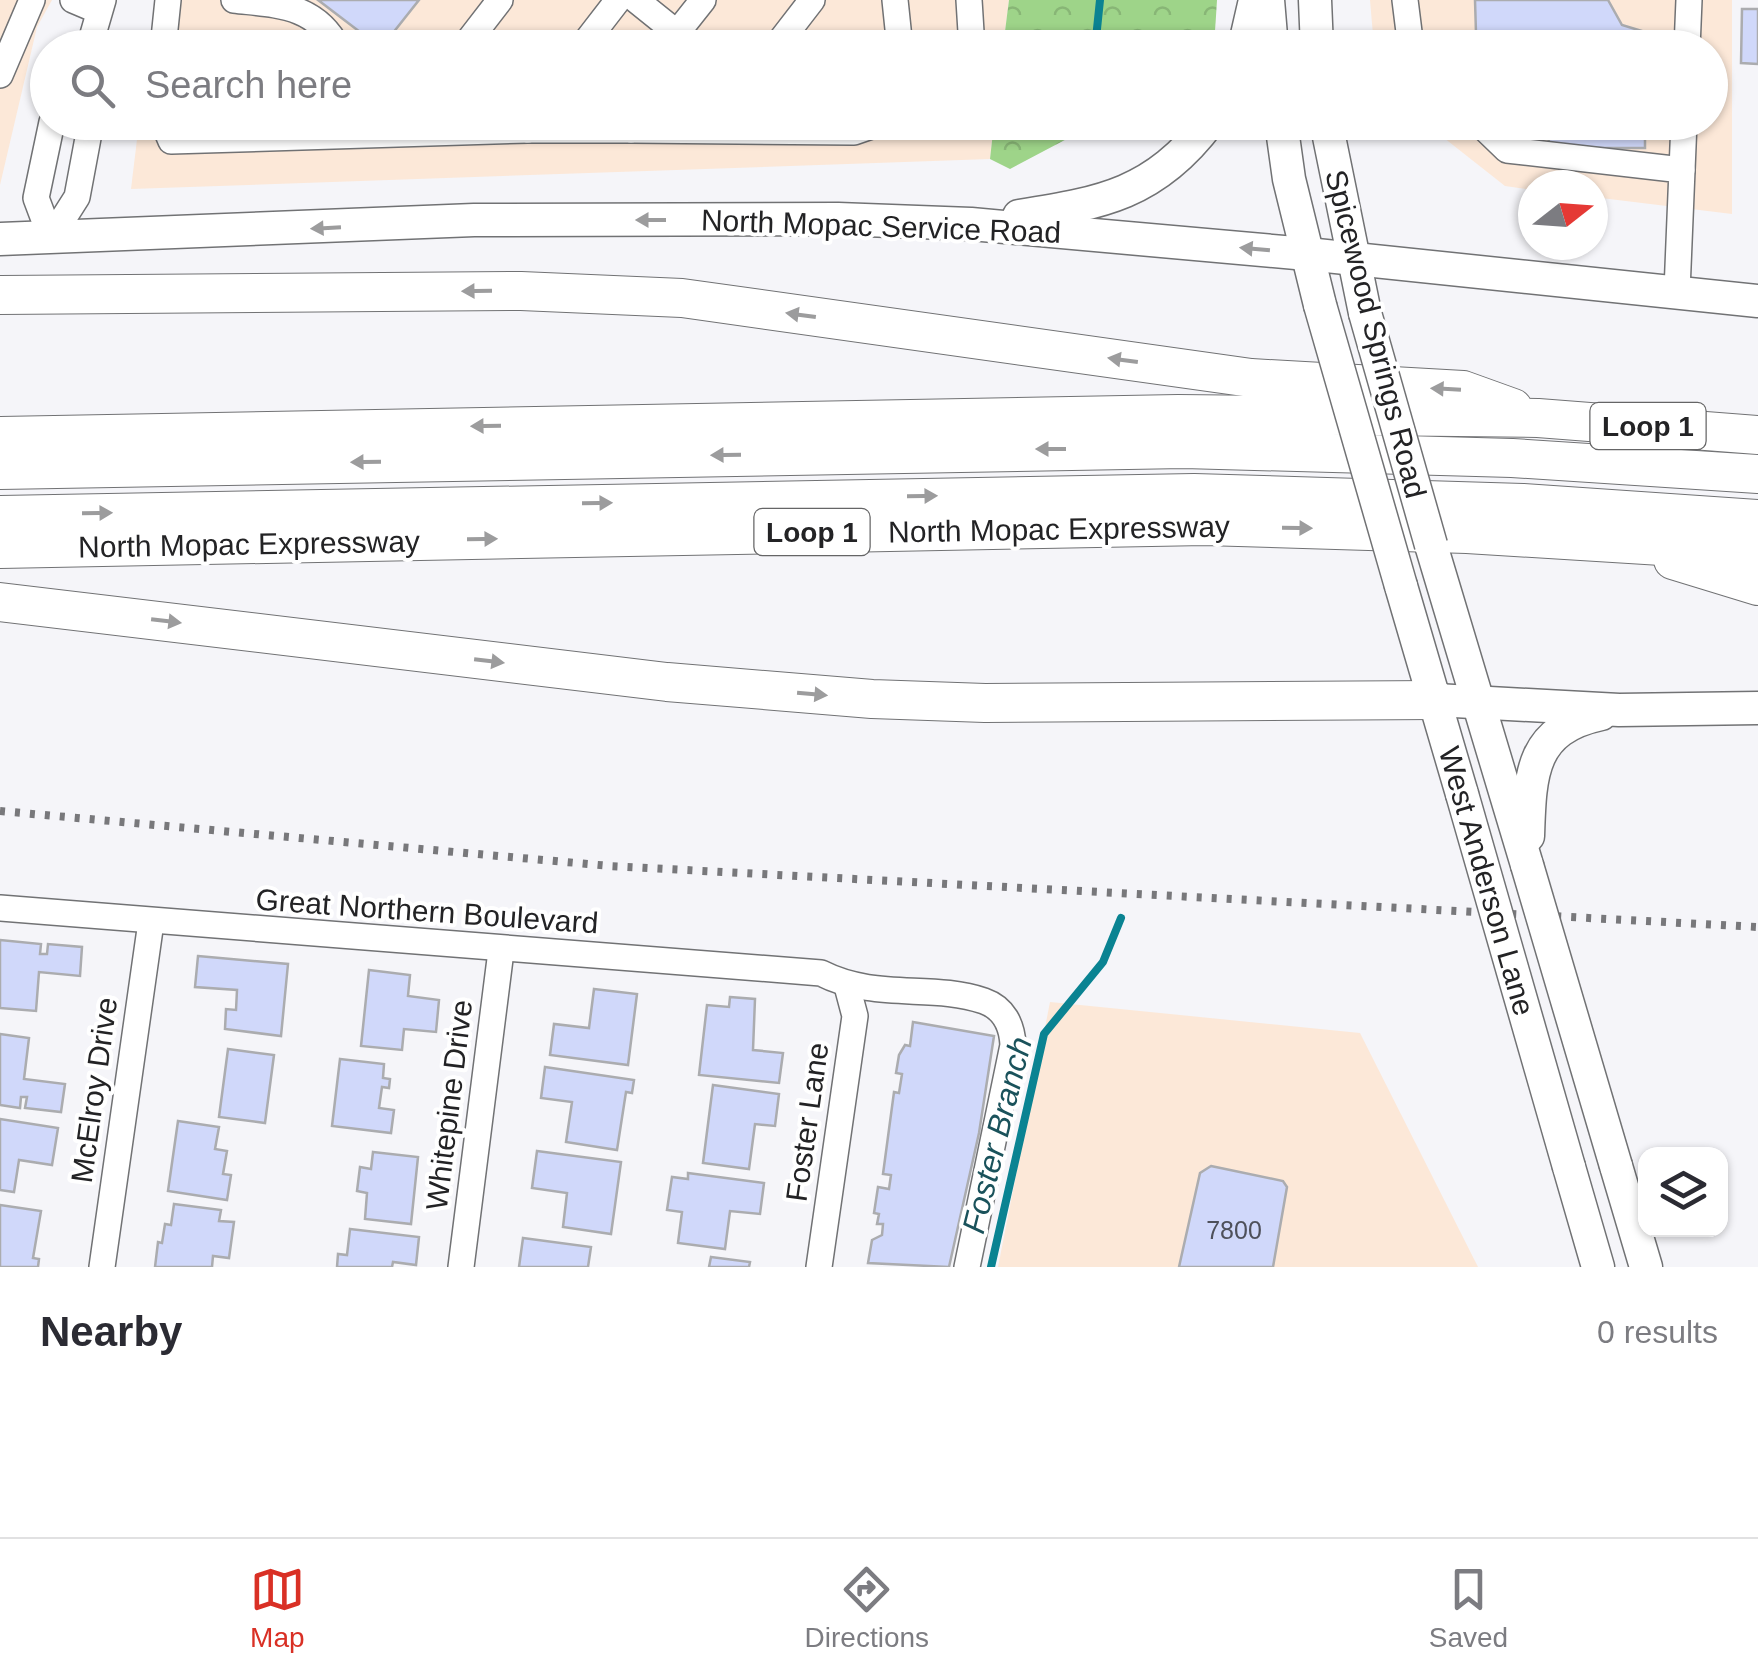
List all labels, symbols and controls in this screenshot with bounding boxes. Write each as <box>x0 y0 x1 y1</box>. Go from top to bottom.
search box <box>30 30 1728 140</box>
icon: search <box>65 58 120 113</box>
text: Search here <box>145 64 352 106</box>
street label: Spicewood Springs Road <box>1319 167 1433 501</box>
north arrow <box>1518 170 1608 260</box>
street label: North Mopac Service Road <box>700 203 1062 249</box>
one-way arrow <box>634 212 666 228</box>
one-way arrow <box>310 220 342 236</box>
one-way arrow <box>1238 241 1270 257</box>
one-way arrow <box>461 283 493 299</box>
one-way arrow <box>784 306 816 322</box>
one-way arrow <box>1106 352 1138 368</box>
one-way arrow <box>1429 381 1461 397</box>
road number: Loop 1 <box>1590 403 1706 449</box>
one-way arrow <box>469 418 501 434</box>
one-way arrow <box>1035 441 1067 457</box>
one-way arrow <box>710 447 742 463</box>
one-way arrow <box>350 455 382 471</box>
one-way arrow <box>907 488 939 504</box>
one-way arrow <box>582 494 614 510</box>
one-way arrow <box>82 505 114 521</box>
road number: Loop 1 <box>754 509 870 555</box>
street label: North Mopac Expressway <box>888 510 1230 548</box>
one-way arrow <box>1282 521 1314 537</box>
street label: North Mopac Expressway <box>78 525 420 563</box>
one-way arrow <box>467 530 499 546</box>
one-way arrow <box>151 614 183 630</box>
one-way arrow <box>474 653 505 669</box>
one-way arrow <box>797 687 829 703</box>
street label: West Anderson Lane <box>1433 743 1541 1019</box>
street label: Great Northern Boulevard <box>255 883 599 939</box>
street label: McElroy Drive <box>65 995 123 1185</box>
street label: Whitepine Drive <box>420 998 478 1212</box>
water label: Foster Branch <box>955 1033 1039 1237</box>
street label: Foster Lane <box>780 1040 834 1204</box>
map controls <box>1638 1147 1728 1237</box>
button: layers <box>1638 1147 1728 1237</box>
house number: 7800 <box>1206 1216 1262 1244</box>
text: Nearby <box>40 1308 182 1355</box>
text: 0 results <box>1597 1314 1718 1350</box>
tab: Map <box>250 1562 305 1654</box>
tab: Directions <box>805 1562 929 1654</box>
tab: Saved <box>1429 1562 1508 1654</box>

